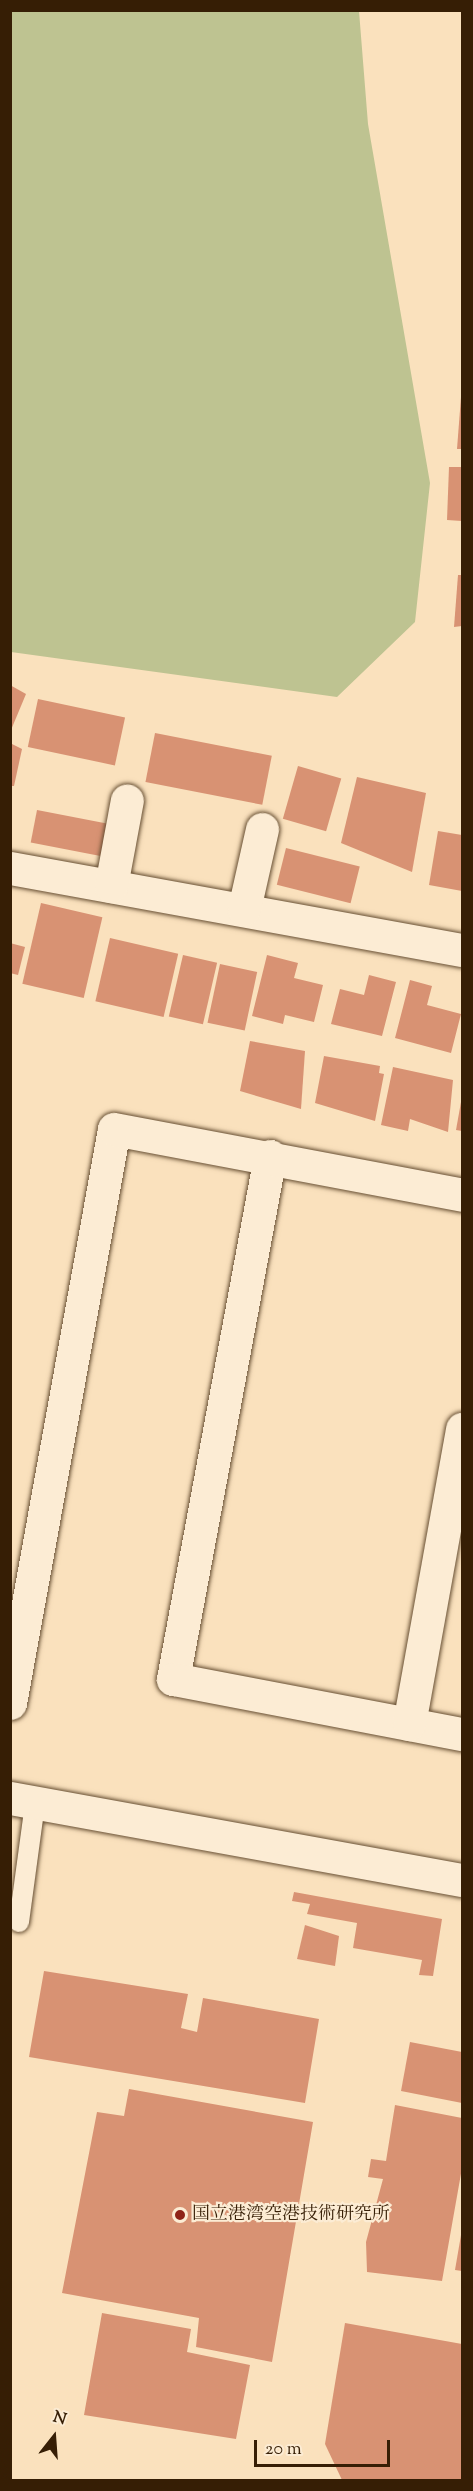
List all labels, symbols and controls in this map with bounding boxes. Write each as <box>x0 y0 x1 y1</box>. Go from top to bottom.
place label: 国立港湾空港技術研究所 <box>192 2204 390 2226</box>
marker: 国立港湾空港技術研究所 <box>173 2208 187 2222</box>
text: N <box>50 2406 69 2432</box>
north arrow <box>24 2407 84 2467</box>
scale bar <box>257 2428 394 2466</box>
text: 20 m <box>265 2437 302 2463</box>

